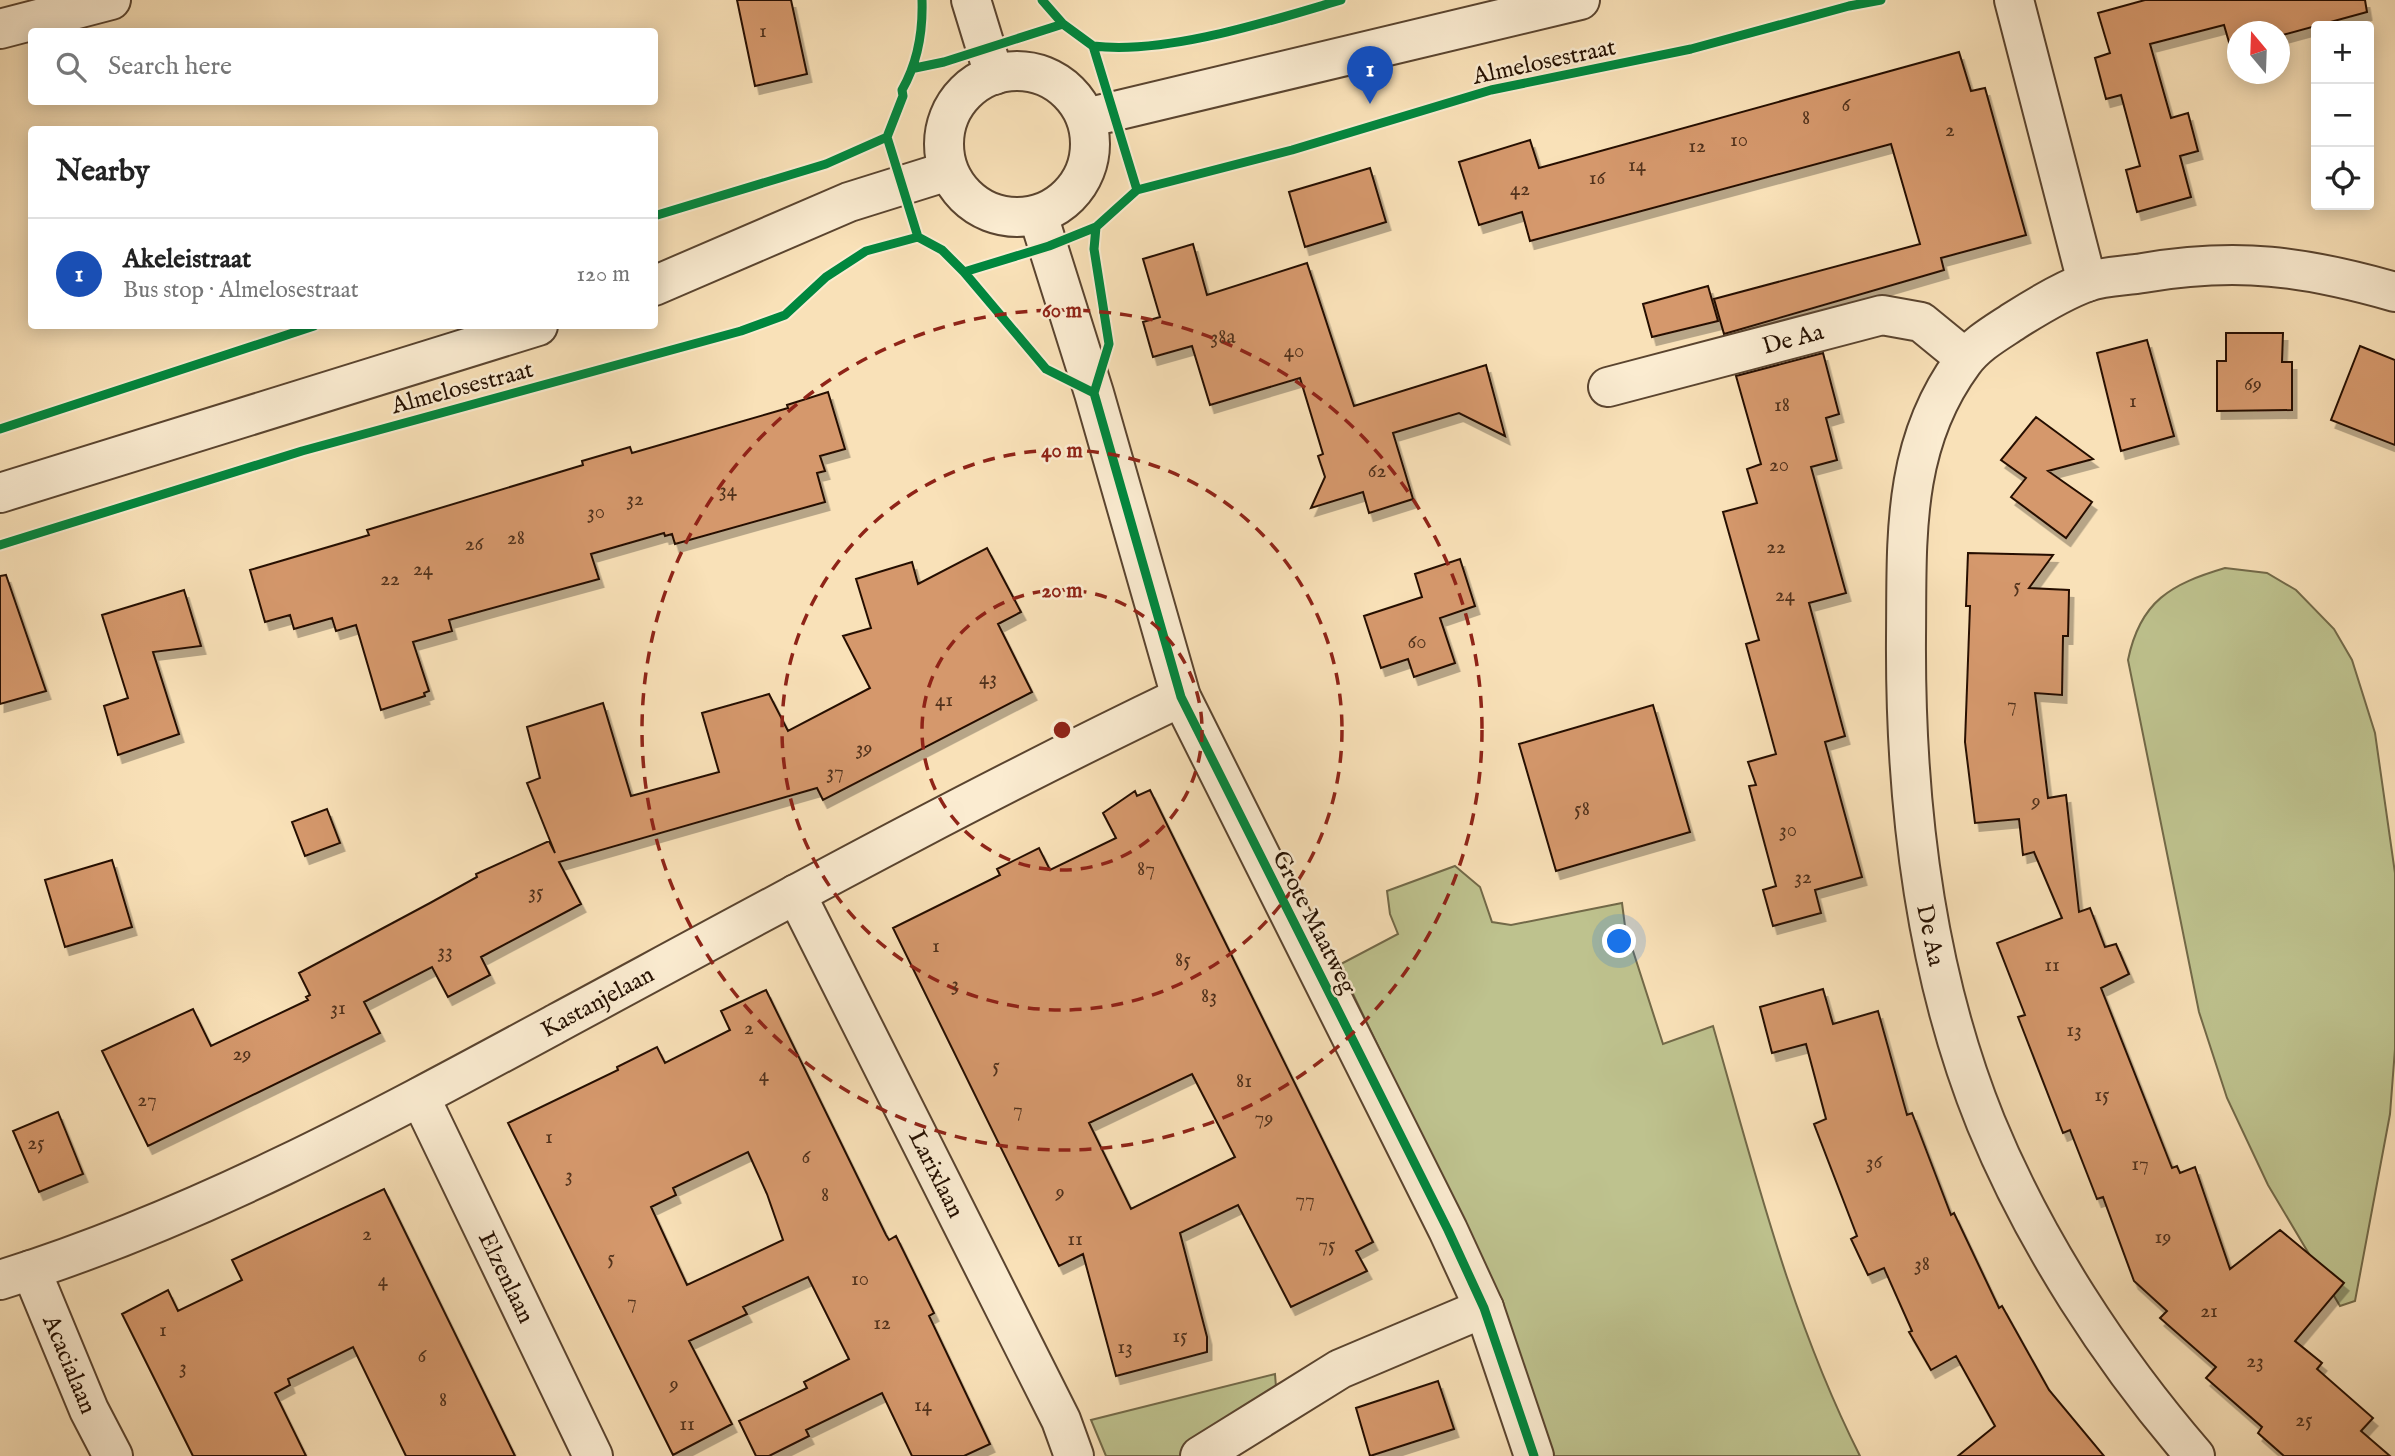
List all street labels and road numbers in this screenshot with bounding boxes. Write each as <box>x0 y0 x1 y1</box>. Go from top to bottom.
street label: Almelosestraat <box>1469 32 1619 93</box>
street label: De Aa <box>1759 317 1828 363</box>
street label: Almelosestraat <box>387 355 537 423</box>
street label: Grote Maatweg <box>1264 846 1363 1000</box>
street label: De Aa <box>1908 902 1951 970</box>
street label: Kastanjelaan <box>536 959 660 1046</box>
street label: Larixlaan <box>900 1125 971 1224</box>
street label: Elzenlaan <box>470 1227 541 1329</box>
street label: Acacialaan <box>34 1310 103 1419</box>

